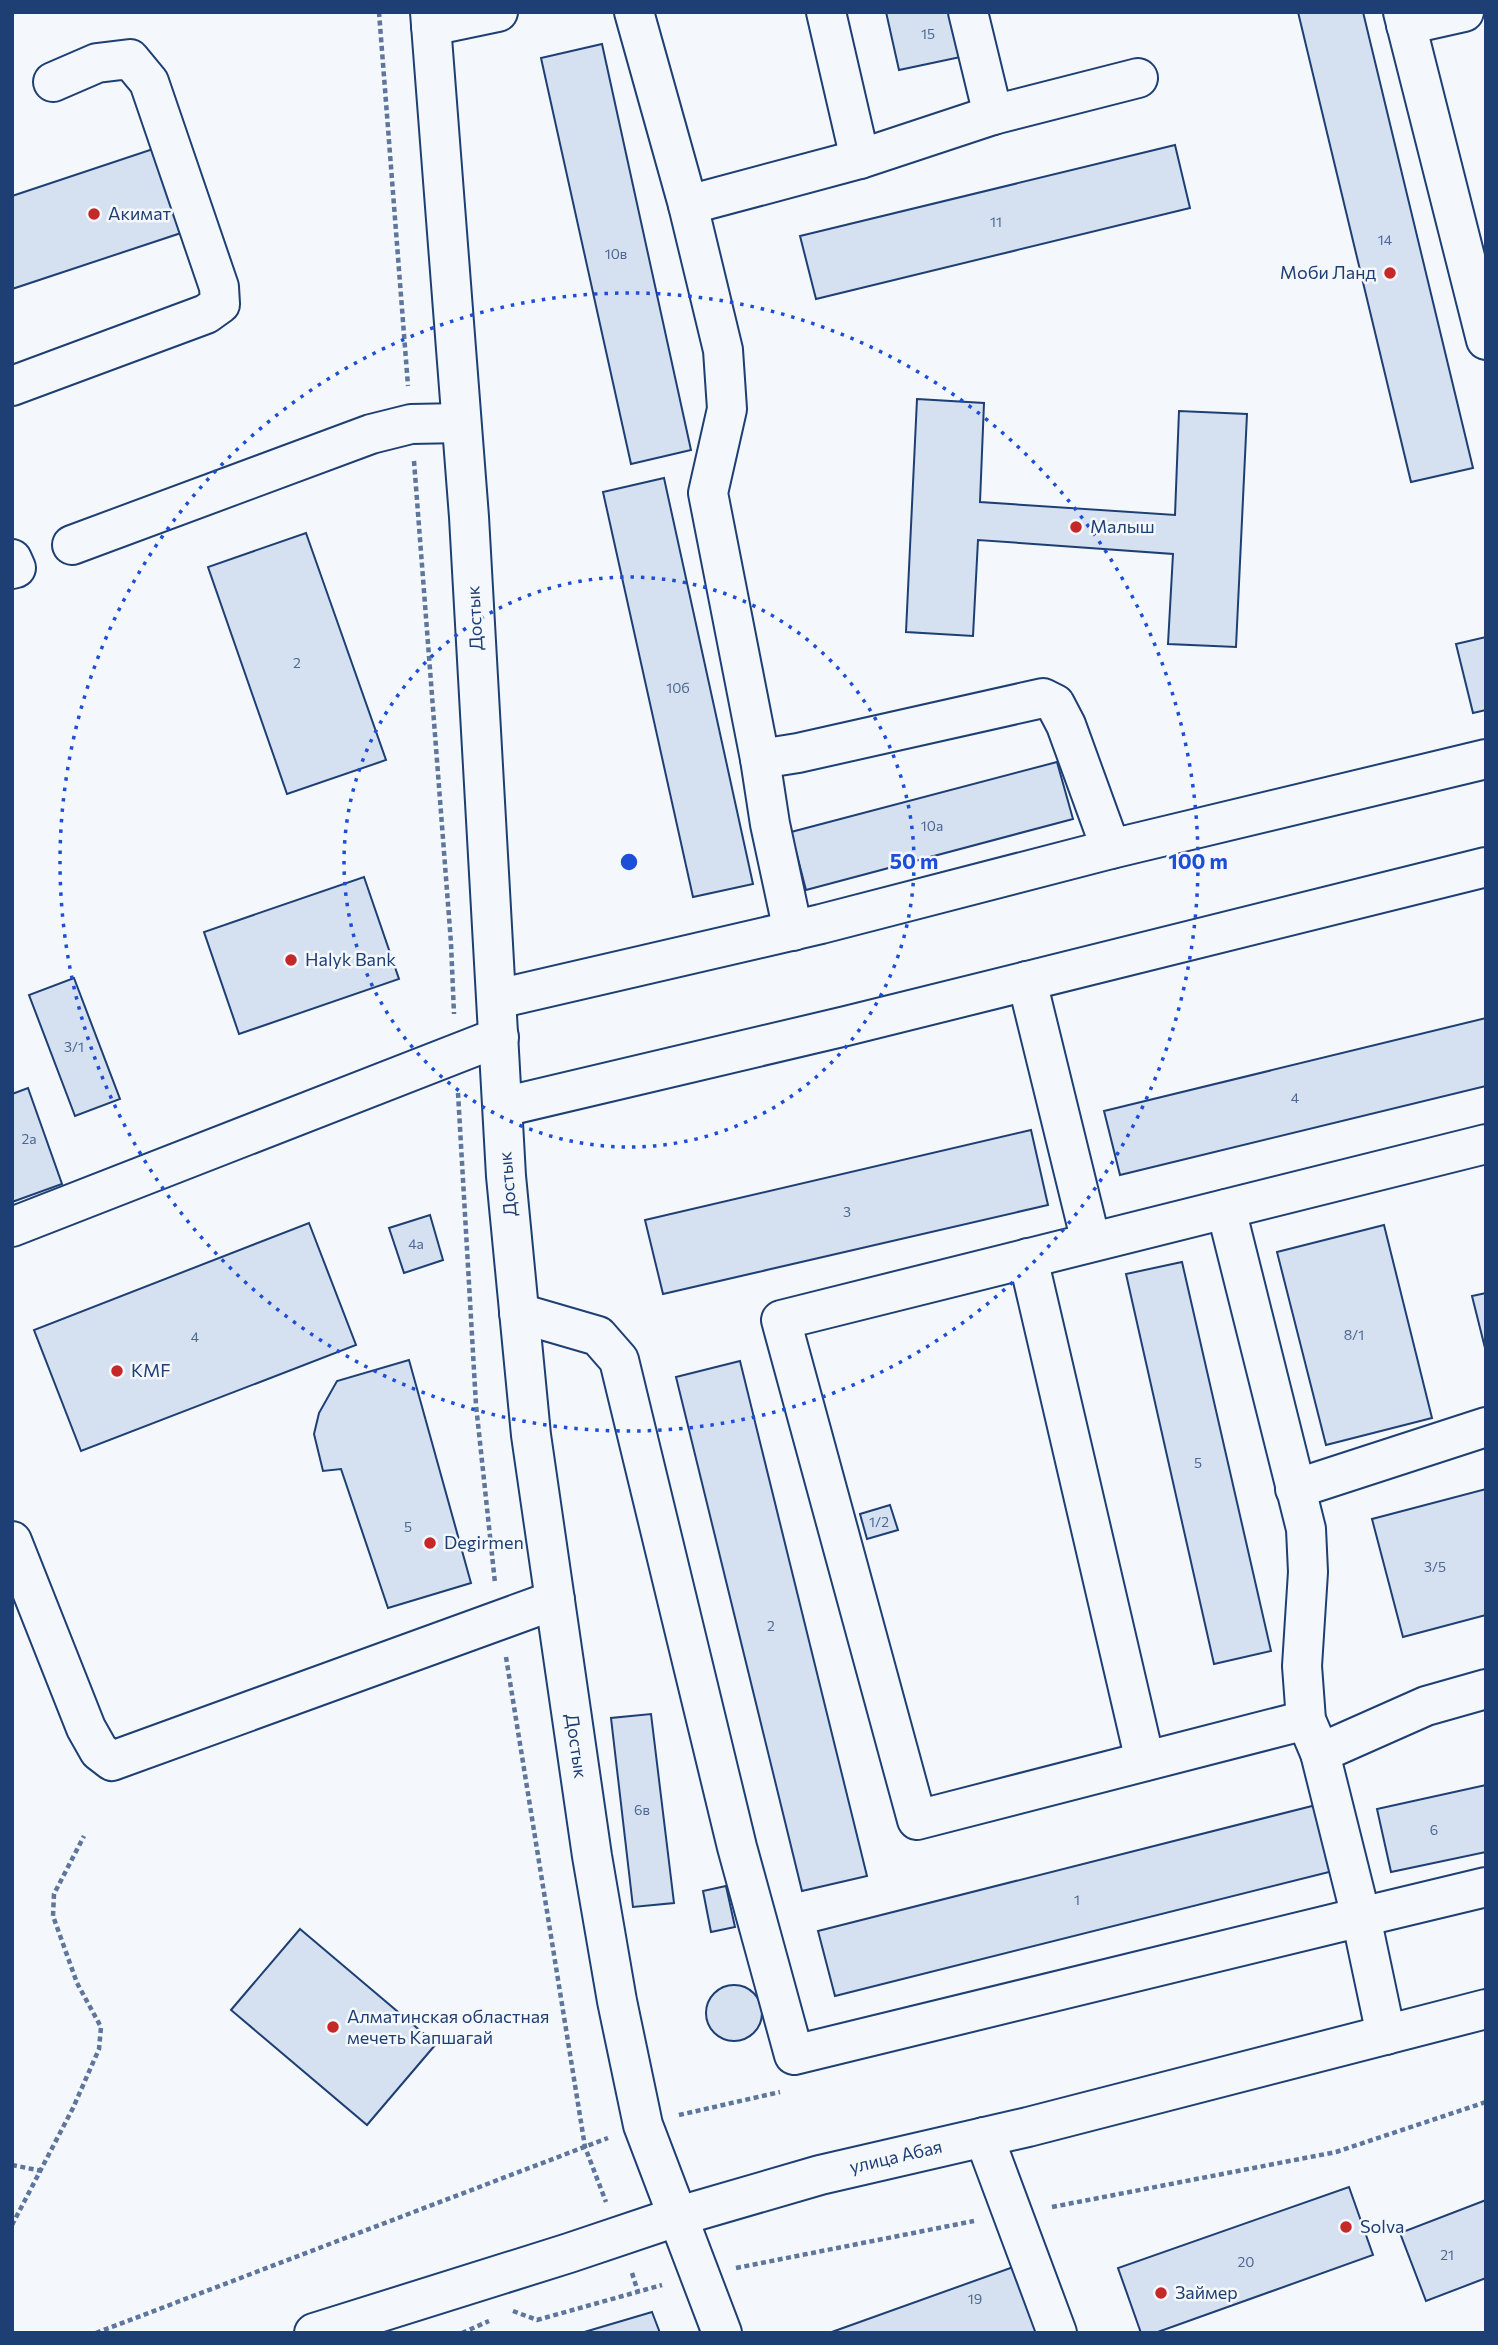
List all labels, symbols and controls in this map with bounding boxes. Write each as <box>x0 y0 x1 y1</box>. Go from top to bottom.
house number: 15 <box>921 25 935 42</box>
place label: Акимат <box>108 202 172 224</box>
marker: Акимат <box>86 206 102 222</box>
house number: 11 <box>990 213 1002 230</box>
house number: 14 <box>1378 231 1393 248</box>
house number: 10в <box>605 245 627 262</box>
place label: Моби Ланд <box>1280 261 1376 283</box>
marker: Моби Ланд <box>1382 265 1398 281</box>
place label: Малыш <box>1090 515 1155 537</box>
marker: Малыш <box>1068 519 1084 535</box>
street label: Достык <box>461 585 487 651</box>
house number: 2 <box>293 654 301 671</box>
house number: 10б <box>666 679 690 696</box>
house number: 10а <box>921 817 943 834</box>
text: 50 m <box>890 848 938 873</box>
text: 100 m <box>1168 848 1228 873</box>
centre of rings <box>617 850 641 874</box>
place label: Halyk Bank <box>305 948 396 970</box>
marker: Halyk Bank <box>283 952 299 968</box>
house number: 3/1 <box>64 1038 84 1055</box>
house number: 4 <box>1291 1089 1300 1106</box>
house number: 2а <box>21 1130 37 1147</box>
street label: Достык <box>493 1150 521 1217</box>
house number: 3 <box>843 1203 851 1220</box>
house number: 4а <box>408 1235 424 1252</box>
house number: 8/1 <box>1344 1326 1364 1343</box>
house number: 4 <box>191 1328 200 1345</box>
place label: KMF <box>131 1359 171 1381</box>
marker: KMF <box>109 1363 125 1379</box>
house number: 5 <box>1194 1454 1202 1471</box>
house number: 1/2 <box>869 1513 889 1530</box>
house number: 5 <box>404 1518 412 1535</box>
place label: Degirmen <box>444 1531 524 1553</box>
marker: Degirmen <box>422 1535 438 1551</box>
house number: 3/5 <box>1424 1558 1446 1575</box>
house number: 2 <box>767 1617 775 1634</box>
street label: Достык <box>562 1712 592 1780</box>
house number: 6в <box>634 1801 650 1818</box>
house number: 6 <box>1430 1821 1438 1838</box>
house number: 1 <box>1074 1891 1080 1908</box>
place label: Алматинская областная мечеть Капшагай <box>347 2005 549 2048</box>
marker: Алматинская областная мечеть Капшагай <box>325 2019 341 2035</box>
street label: улица Абая <box>847 2135 944 2177</box>
place label: Solva <box>1360 2215 1404 2237</box>
marker: Solva <box>1338 2219 1354 2235</box>
house number: 21 <box>1440 2246 1454 2263</box>
house number: 20 <box>1238 2253 1254 2270</box>
place label: Займер <box>1175 2281 1238 2303</box>
marker: Займер <box>1153 2285 1169 2301</box>
house number: 19 <box>968 2290 982 2307</box>

